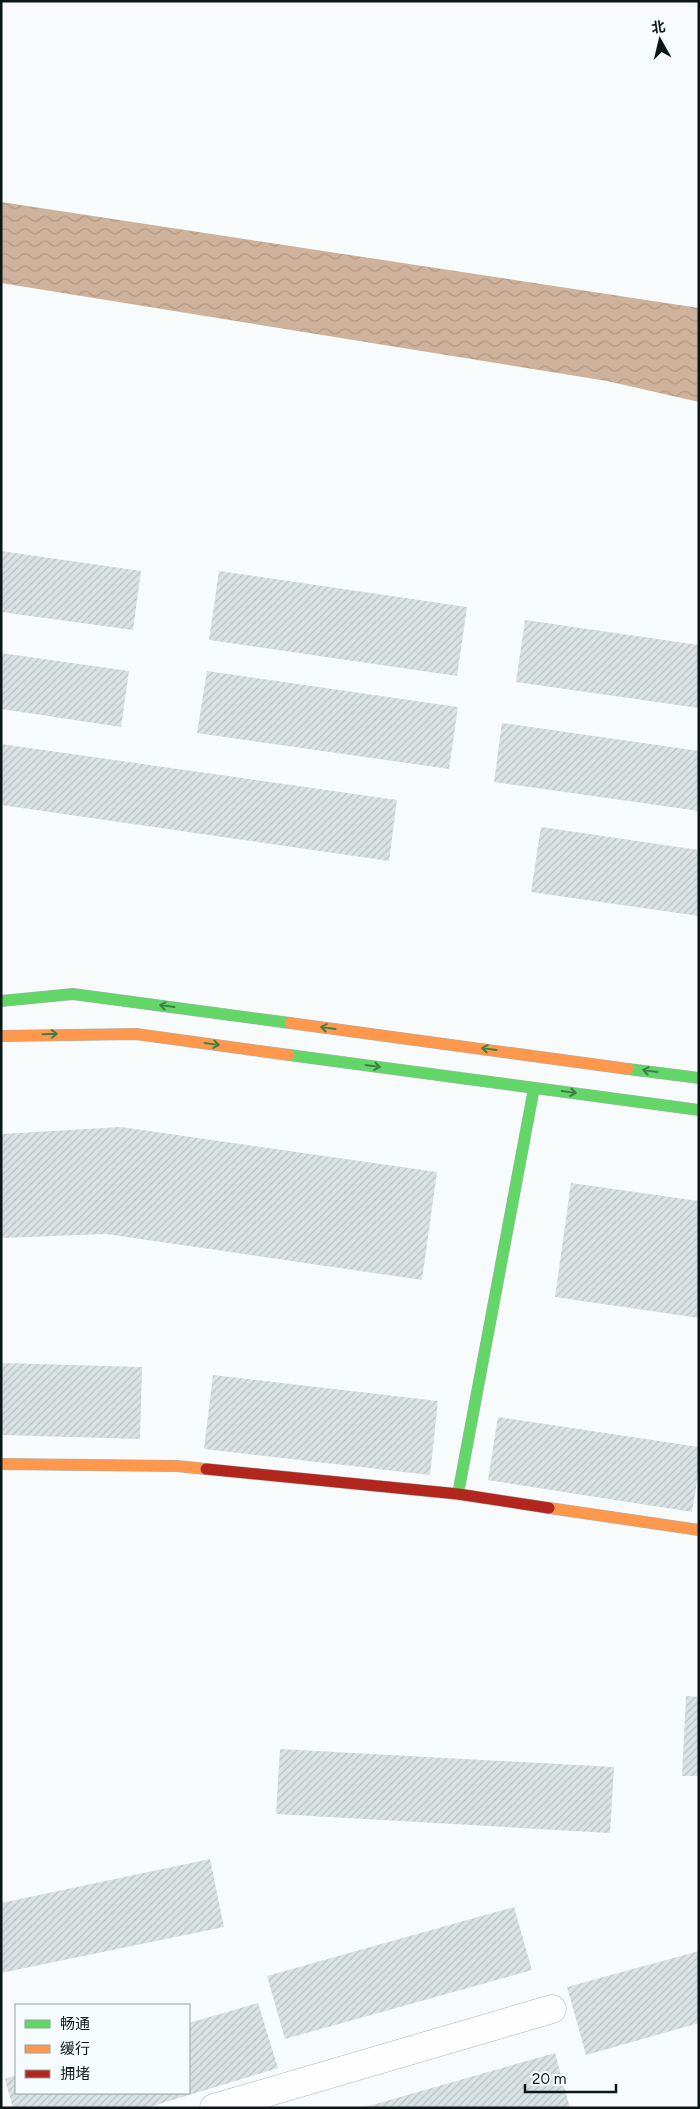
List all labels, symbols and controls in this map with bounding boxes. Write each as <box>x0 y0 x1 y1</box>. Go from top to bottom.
north arrow <box>635 15 685 65</box>
text: 北 <box>650 18 666 37</box>
one-way arrow <box>160 1001 176 1011</box>
one-way arrow <box>321 1023 337 1033</box>
one-way arrow <box>42 1029 58 1039</box>
one-way arrow <box>203 1040 219 1050</box>
one-way arrow <box>482 1044 498 1054</box>
one-way arrow <box>364 1061 380 1071</box>
one-way arrow <box>643 1066 659 1076</box>
one-way arrow <box>560 1088 576 1098</box>
legend <box>15 2004 190 2094</box>
text: 畅通 <box>60 2015 90 2033</box>
text: 缓行 <box>60 2040 90 2058</box>
scale bar <box>525 2062 616 2094</box>
text: 拥堵 <box>60 2065 90 2083</box>
text: 20 m <box>532 2070 566 2088</box>

